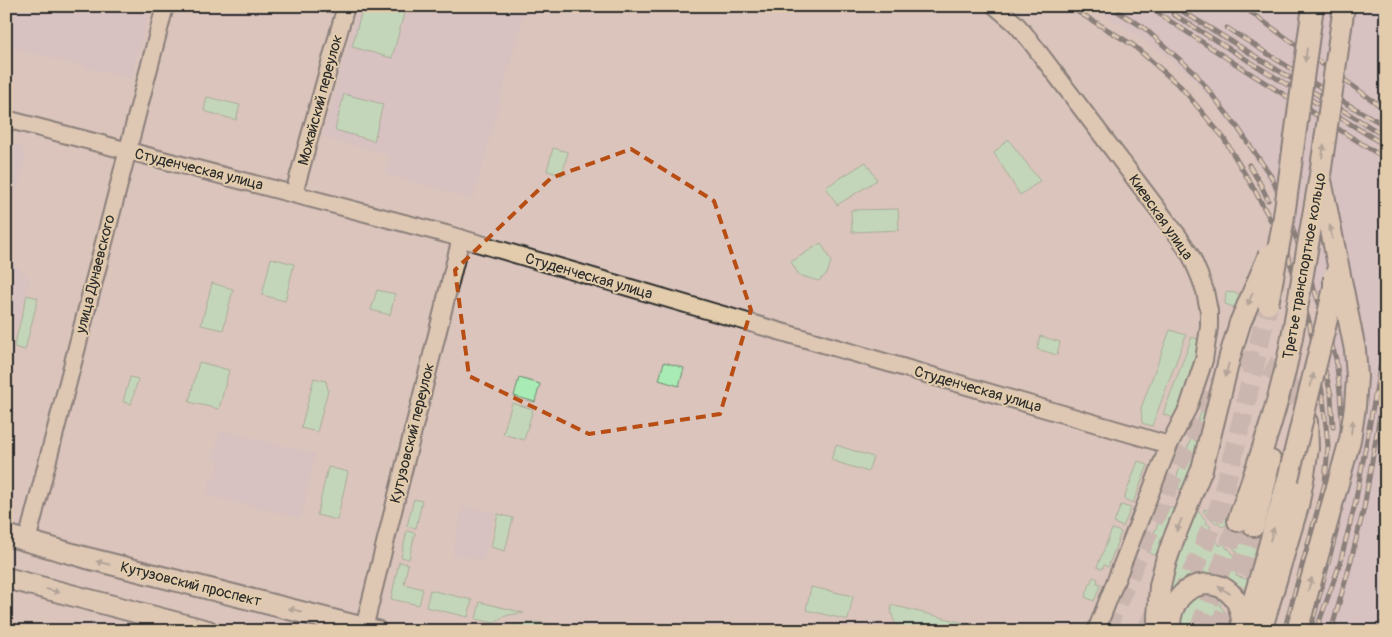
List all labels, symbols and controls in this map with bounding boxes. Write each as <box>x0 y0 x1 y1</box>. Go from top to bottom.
street label: Можайский переулок <box>294 32 347 168</box>
one-way arrow <box>1302 47 1310 63</box>
one-way arrow <box>1319 143 1327 159</box>
street label: Студенческая улица <box>133 144 265 195</box>
street label: Киевская улица <box>1124 171 1197 264</box>
street label: Третье транспортное кольцо <box>1279 171 1330 361</box>
street label: улица Дунаевского <box>71 213 119 337</box>
one-way arrow <box>1326 224 1334 240</box>
street label: Студенческая улица <box>523 249 655 304</box>
one-way arrow <box>1245 292 1253 306</box>
street label: Кутузовский переулок <box>386 361 439 505</box>
street label: Студенческая улица <box>912 362 1044 417</box>
one-way arrow <box>1223 362 1231 377</box>
one-way arrow <box>1308 373 1316 388</box>
one-way arrow <box>1348 419 1356 435</box>
one-way arrow <box>1175 518 1183 532</box>
one-way arrow <box>1268 526 1276 542</box>
one-way arrow <box>96 558 111 566</box>
street label: Кутузовский проспект <box>118 558 264 611</box>
one-way arrow <box>1306 576 1314 591</box>
one-way arrow <box>1217 585 1230 594</box>
one-way arrow <box>46 587 61 595</box>
one-way arrow <box>287 606 302 614</box>

